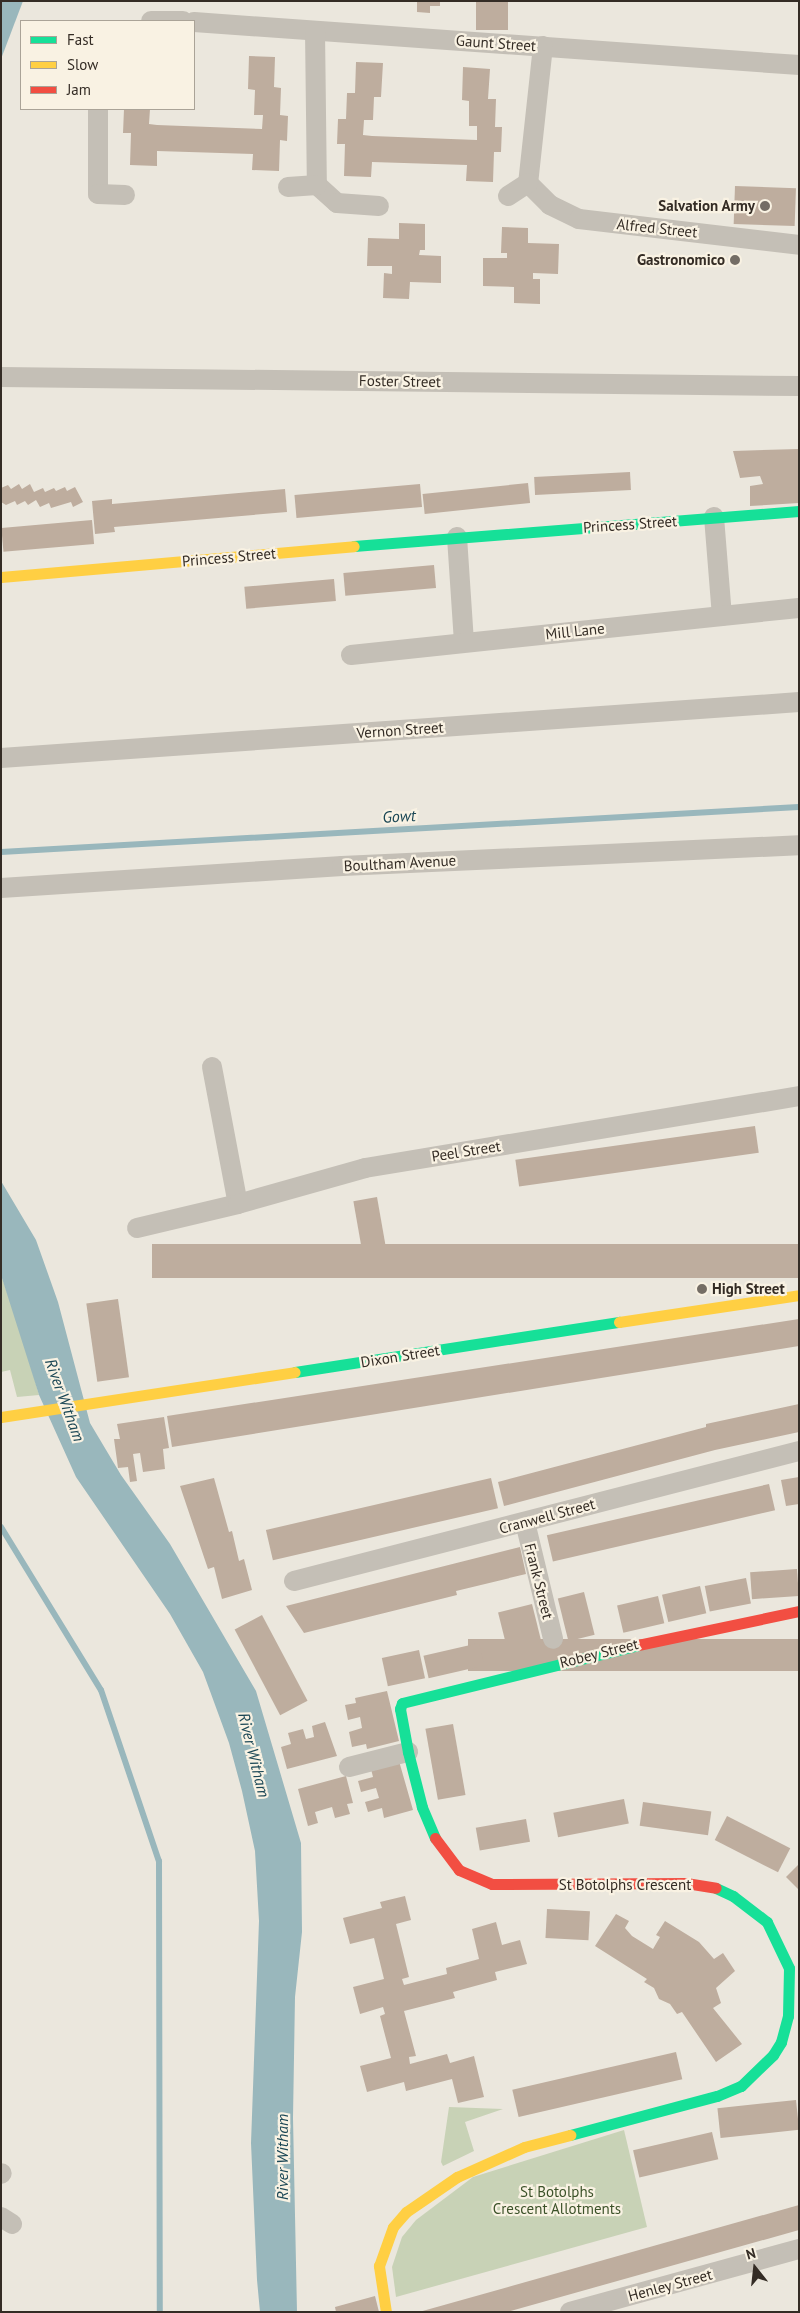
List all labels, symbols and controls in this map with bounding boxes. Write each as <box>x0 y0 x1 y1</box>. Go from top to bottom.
legend <box>20 20 195 110</box>
text: Fast <box>67 30 94 49</box>
street label: Gaunt Street <box>455 31 537 55</box>
text: Slow <box>67 55 98 74</box>
text: Jam <box>67 80 91 99</box>
place label: Salvation Army <box>658 197 755 215</box>
marker: Salvation Army <box>759 200 771 212</box>
street label: Alfred Street <box>616 215 698 241</box>
place label: Gastronomico <box>637 251 725 269</box>
marker: Gastronomico <box>729 254 741 266</box>
street label: Foster Street <box>359 371 441 391</box>
street label: Princess Street <box>582 512 678 536</box>
street label: Princess Street <box>181 544 277 570</box>
street label: Mill Lane <box>545 619 605 643</box>
street label: Vernon Street <box>356 718 444 742</box>
water label: Gowt <box>382 806 416 826</box>
street label: Boultham Avenue <box>343 851 457 875</box>
street label: Peel Street <box>430 1137 502 1165</box>
place label: High Street <box>712 1280 785 1298</box>
marker: High Street <box>696 1283 708 1295</box>
street label: Dixon Street <box>359 1341 441 1371</box>
water label: River Witham <box>41 1356 89 1444</box>
street label: Cranwell Street <box>497 1495 597 1537</box>
street label: Frank Street <box>521 1541 557 1621</box>
street label: Robey Street <box>558 1634 640 1672</box>
water label: River Witham <box>234 1710 274 1800</box>
street label: St Botolphs Crescent <box>559 1876 691 1894</box>
water label: River Witham <box>272 2114 292 2200</box>
park label: St Botolphs Crescent Allotments <box>493 2182 621 2217</box>
north arrow <box>730 2243 780 2293</box>
text: N <box>744 2244 758 2264</box>
street label: Henley Street <box>626 2265 714 2305</box>

